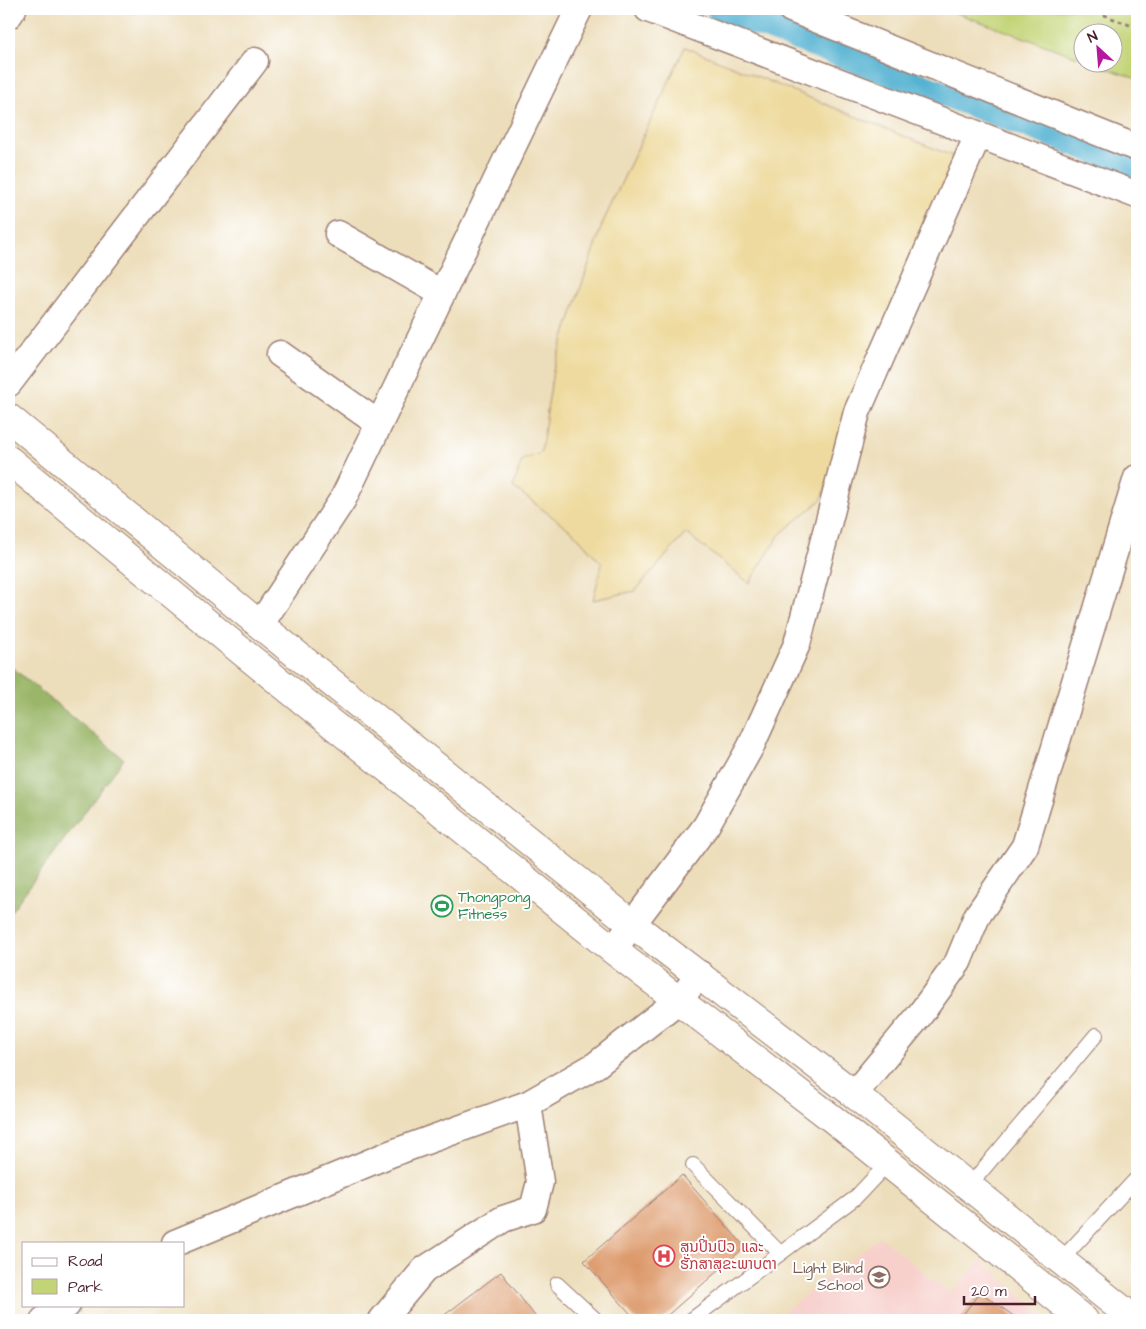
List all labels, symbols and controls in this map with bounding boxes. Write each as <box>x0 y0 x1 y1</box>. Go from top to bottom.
north arrow <box>1074 22 1124 72</box>
text: N <box>1084 26 1101 48</box>
place label: Thongpong Fitness <box>458 887 531 925</box>
sports icon: Thongpong Fitness <box>430 894 454 918</box>
place label: ສູນປິ່ນປົວ ແລະ ຮັກສາສຸຂະພາບຕາ <box>680 1235 777 1275</box>
legend <box>22 1242 185 1306</box>
hospital icon: ສູນປິ່ນປົວ ແລະ ຮັກສາສຸຂະພາບຕາ <box>652 1244 676 1268</box>
text: Road <box>68 1251 103 1272</box>
place label: Light Blind School <box>793 1258 863 1296</box>
school or university icon: Light Blind School <box>867 1265 891 1289</box>
scale bar <box>964 1274 1035 1306</box>
text: Park <box>68 1277 103 1298</box>
text: 20 m <box>971 1281 1007 1302</box>

